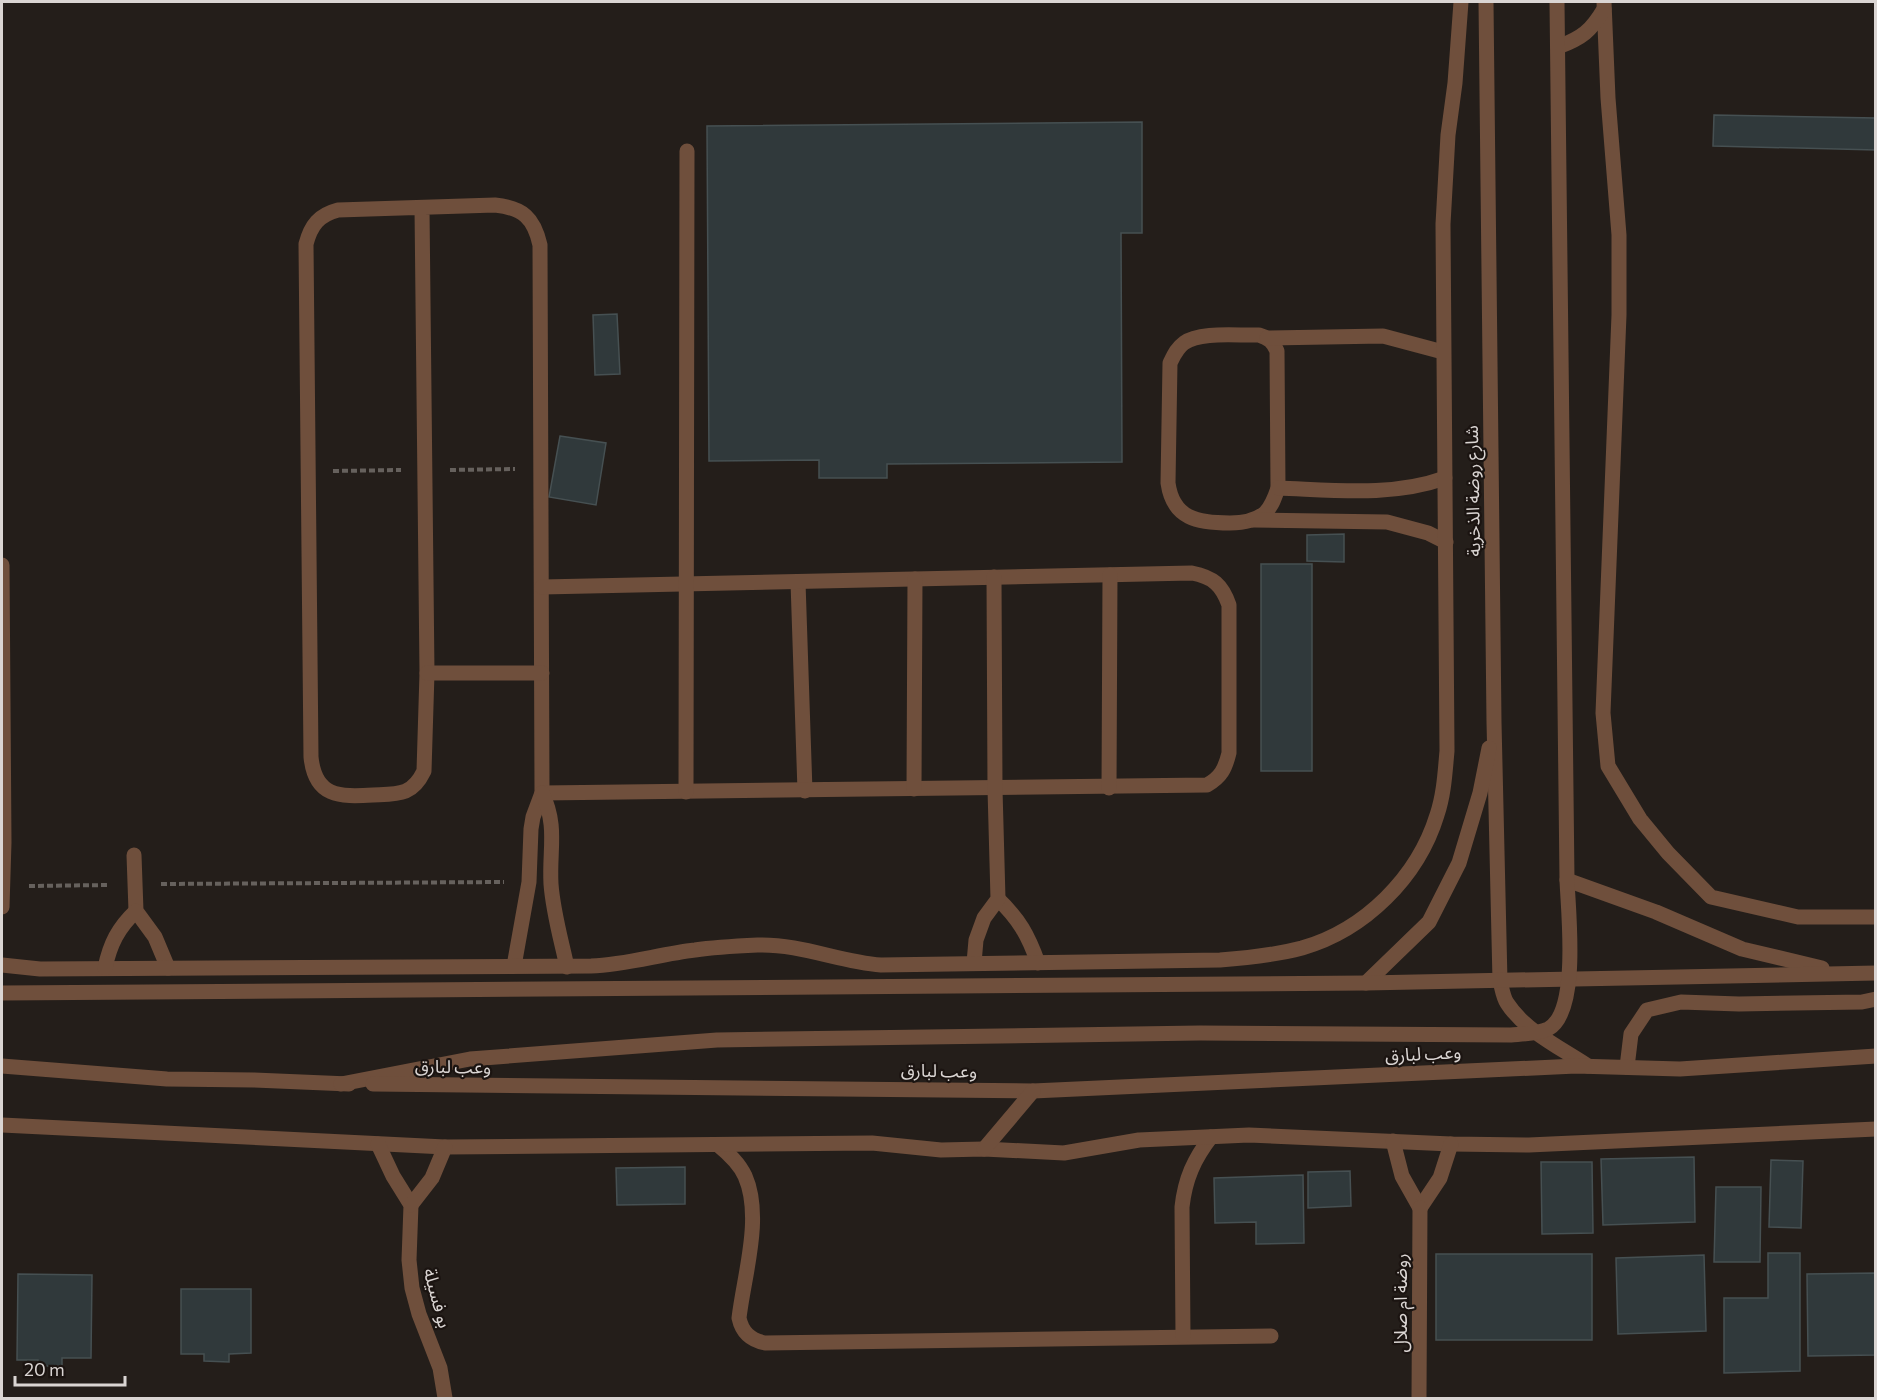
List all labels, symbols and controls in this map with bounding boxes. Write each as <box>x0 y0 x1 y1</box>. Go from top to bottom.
street label: شارع روضة الذخرية <box>1460 425 1488 557</box>
street label: وعب لبارق <box>1384 1040 1462 1067</box>
street label: وعب لبارق <box>415 1054 491 1079</box>
street label: وعب لبارق <box>901 1058 977 1083</box>
street label: روضة ام صلال <box>1389 1253 1415 1353</box>
street label: بو فسيلة <box>419 1266 457 1331</box>
scale bar <box>15 1349 124 1387</box>
text: 20 m <box>24 1358 65 1380</box>

